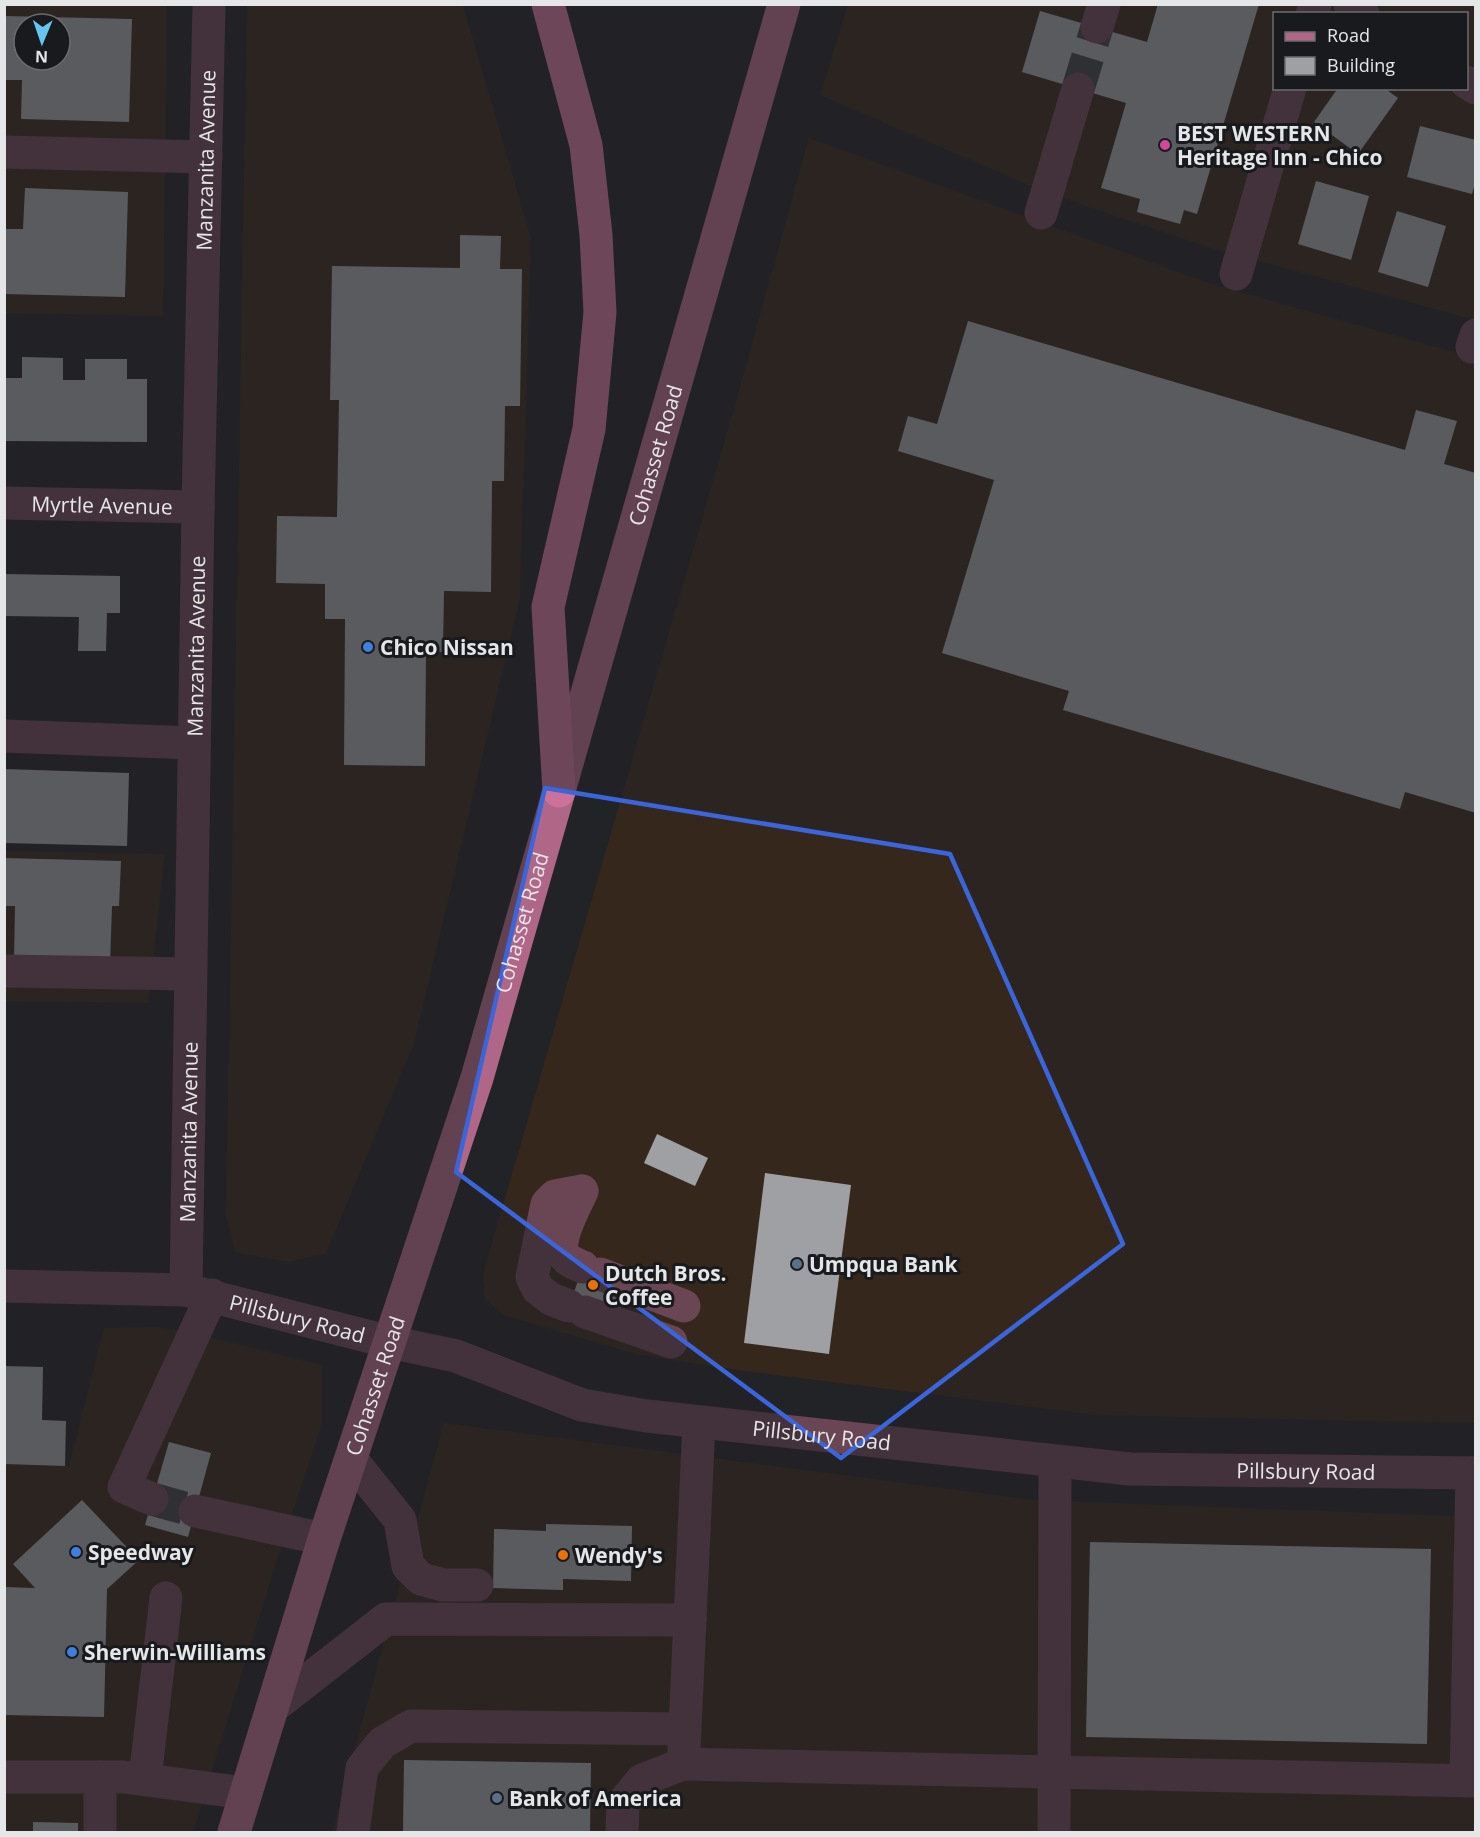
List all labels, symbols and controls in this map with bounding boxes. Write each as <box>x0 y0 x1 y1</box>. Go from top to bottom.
north arrow <box>12 12 72 72</box>
legend <box>1273 12 1468 90</box>
text: Road <box>1327 23 1370 47</box>
text: N <box>35 46 48 68</box>
text: Building <box>1327 53 1395 77</box>
street label: Manzanita Avenue <box>190 69 222 251</box>
place label: BEST WESTERN Heritage Inn - Chico <box>1177 119 1383 171</box>
marker: BEST WESTERN Heritage Inn - Chico <box>1158 138 1172 152</box>
street label: Cohasset Road <box>622 381 688 529</box>
street label: Myrtle Avenue <box>31 490 173 520</box>
street label: Manzanita Avenue <box>180 555 211 737</box>
place label: Chico Nissan <box>380 633 514 661</box>
marker: Chico Nissan <box>361 640 375 654</box>
street label: Cohasset Road <box>488 849 555 996</box>
street label: Manzanita Avenue <box>173 1041 204 1223</box>
place label: Umpqua Bank <box>809 1250 959 1278</box>
marker: Umpqua Bank <box>790 1257 804 1271</box>
place label: Dutch Bros. Coffee <box>605 1259 727 1311</box>
marker: Dutch Bros. Coffee <box>586 1278 600 1292</box>
street label: Pillsbury Road <box>227 1288 368 1349</box>
street label: Cohasset Road <box>339 1312 411 1459</box>
street label: Pillsbury Road <box>751 1414 892 1457</box>
street label: Pillsbury Road <box>1236 1456 1376 1486</box>
place label: Speedway <box>88 1538 194 1566</box>
place label: Wendy's <box>575 1541 663 1569</box>
marker: Speedway <box>69 1545 83 1559</box>
marker: Wendy's <box>556 1548 570 1562</box>
place label: Sherwin-Williams <box>84 1638 266 1666</box>
marker: Sherwin-Williams <box>65 1645 79 1659</box>
place label: Bank of America <box>509 1784 682 1812</box>
marker: Bank of America <box>490 1791 504 1805</box>

